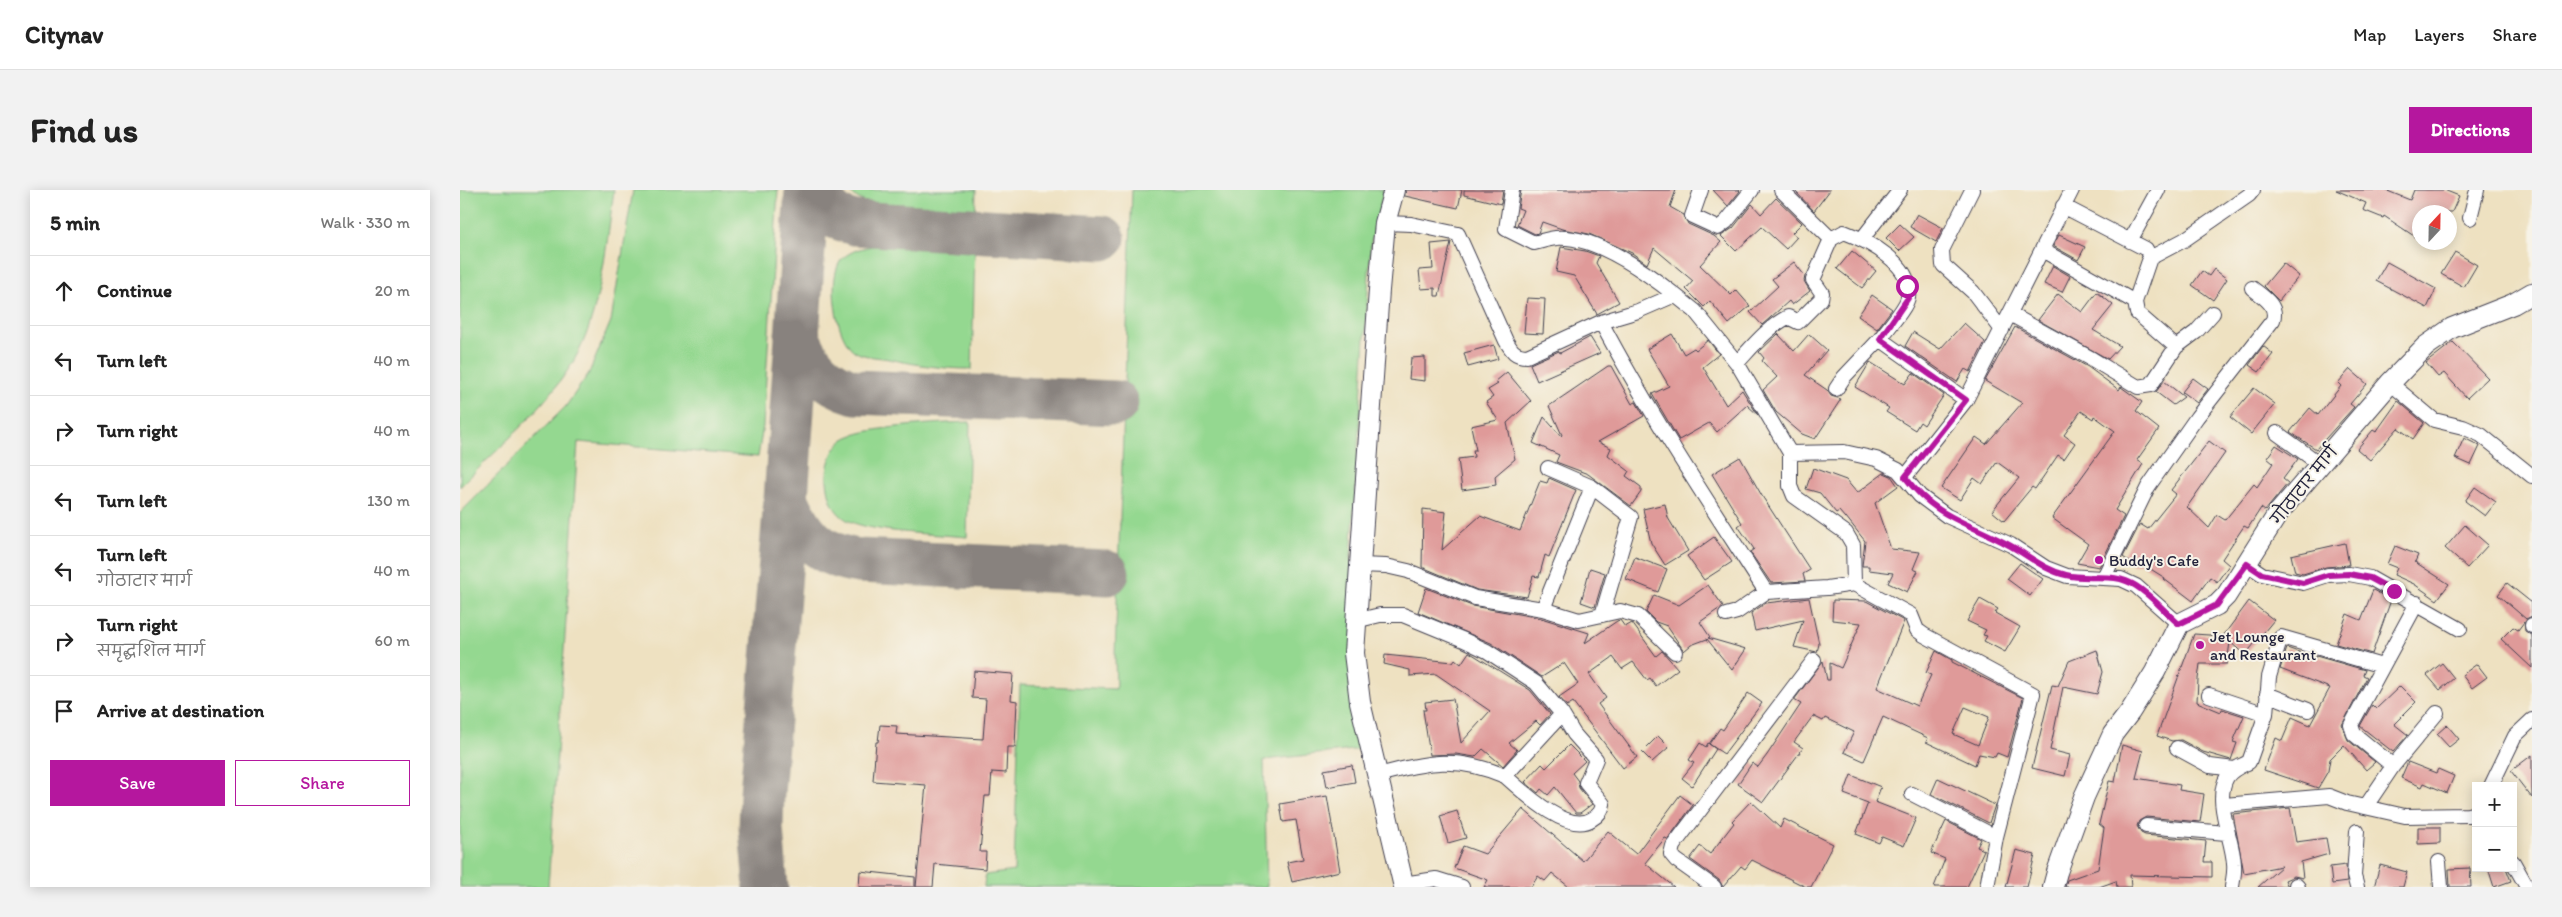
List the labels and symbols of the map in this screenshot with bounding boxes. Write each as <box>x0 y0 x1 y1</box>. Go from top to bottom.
north arrow <box>2412 205 2457 250</box>
route start <box>1896 275 1919 298</box>
street label: गोठाटार मार्ग <box>2265 440 2342 529</box>
place label: Buddy's Cafe <box>2109 551 2199 570</box>
marker: Buddy's Cafe <box>2093 554 2105 566</box>
route end <box>2383 580 2406 603</box>
place label: Jet Lounge and Restaurant <box>2210 627 2316 664</box>
marker: Jet Lounge and Restaurant <box>2194 639 2206 651</box>

